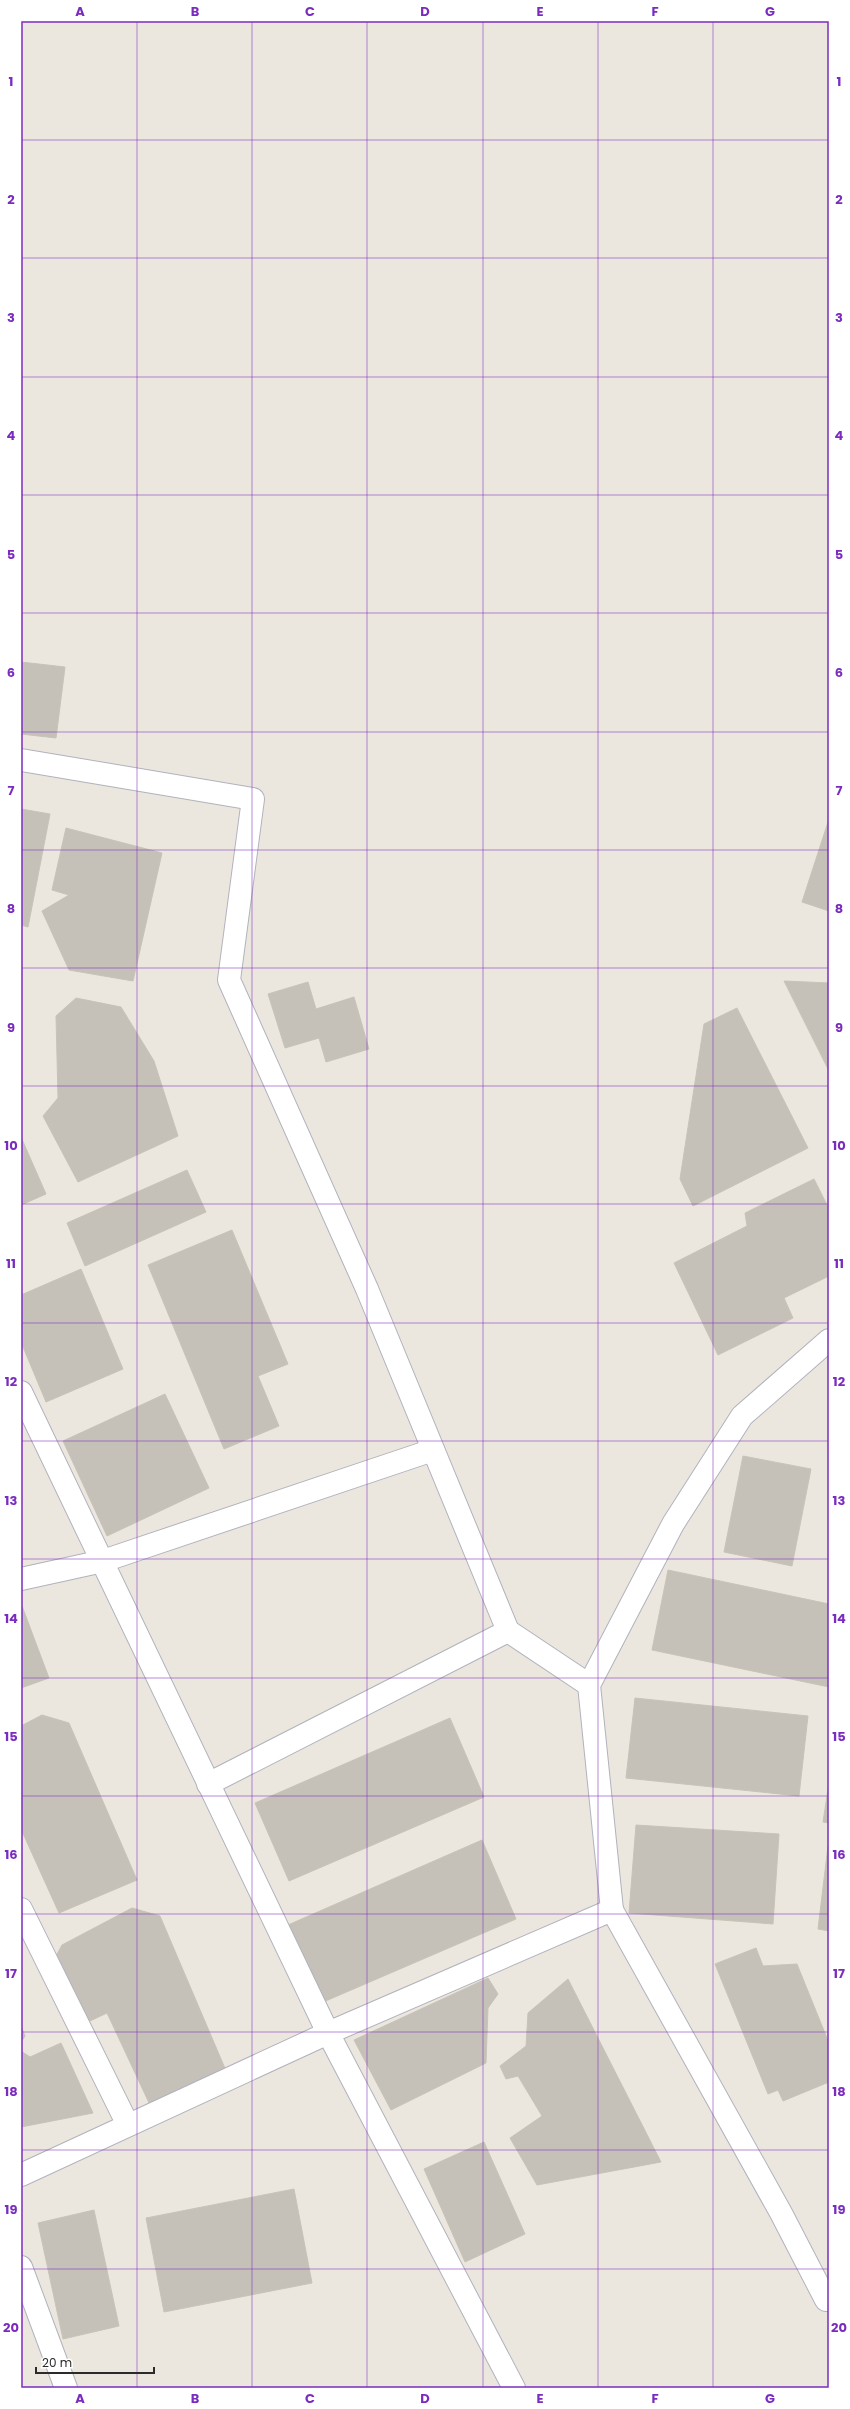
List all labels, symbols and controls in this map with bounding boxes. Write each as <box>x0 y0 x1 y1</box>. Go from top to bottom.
text: A <box>75 2 85 21</box>
text: B <box>191 2 200 21</box>
text: C <box>305 2 315 21</box>
text: D <box>420 2 430 21</box>
text: E <box>536 2 544 21</box>
text: F <box>651 2 659 21</box>
text: G <box>765 2 775 21</box>
text: 1 <box>9 72 13 91</box>
text: 1 <box>837 72 841 91</box>
text: 2 <box>7 190 15 209</box>
text: 2 <box>835 190 843 209</box>
text: 3 <box>7 308 15 327</box>
text: 3 <box>835 308 843 327</box>
text: 4 <box>7 426 16 445</box>
text: 4 <box>835 426 844 445</box>
text: 5 <box>7 545 15 564</box>
text: 5 <box>835 545 843 564</box>
text: 6 <box>7 663 15 682</box>
text: 6 <box>835 663 843 682</box>
text: 7 <box>8 781 15 800</box>
text: 7 <box>836 781 843 800</box>
text: 8 <box>7 899 15 918</box>
text: 8 <box>835 899 843 918</box>
text: 9 <box>7 1018 15 1037</box>
text: 9 <box>835 1018 843 1037</box>
text: 10 <box>4 1136 18 1155</box>
text: 10 <box>832 1136 846 1155</box>
text: 11 <box>6 1254 16 1273</box>
text: 11 <box>834 1254 844 1273</box>
text: 12 <box>5 1372 18 1391</box>
text: 12 <box>833 1372 846 1391</box>
text: 13 <box>5 1491 18 1510</box>
text: 13 <box>833 1491 846 1510</box>
text: 14 <box>4 1609 18 1628</box>
text: 14 <box>832 1609 846 1628</box>
text: 15 <box>4 1727 18 1746</box>
text: 15 <box>832 1727 846 1746</box>
text: 16 <box>4 1845 18 1864</box>
text: 16 <box>832 1845 846 1864</box>
text: 17 <box>5 1964 17 1983</box>
text: 17 <box>833 1964 845 1983</box>
text: 18 <box>4 2082 18 2101</box>
text: 18 <box>832 2082 846 2101</box>
text: 19 <box>5 2200 17 2219</box>
text: 19 <box>833 2200 845 2219</box>
text: 20 <box>3 2318 19 2337</box>
text: 20 <box>831 2318 847 2337</box>
scale bar <box>36 2349 154 2375</box>
text: 20 m <box>42 2354 72 2371</box>
text: A <box>75 2389 85 2408</box>
text: B <box>191 2389 200 2408</box>
text: C <box>305 2389 315 2408</box>
text: D <box>420 2389 430 2408</box>
text: E <box>536 2389 544 2408</box>
text: F <box>651 2389 659 2408</box>
text: G <box>765 2389 775 2408</box>

